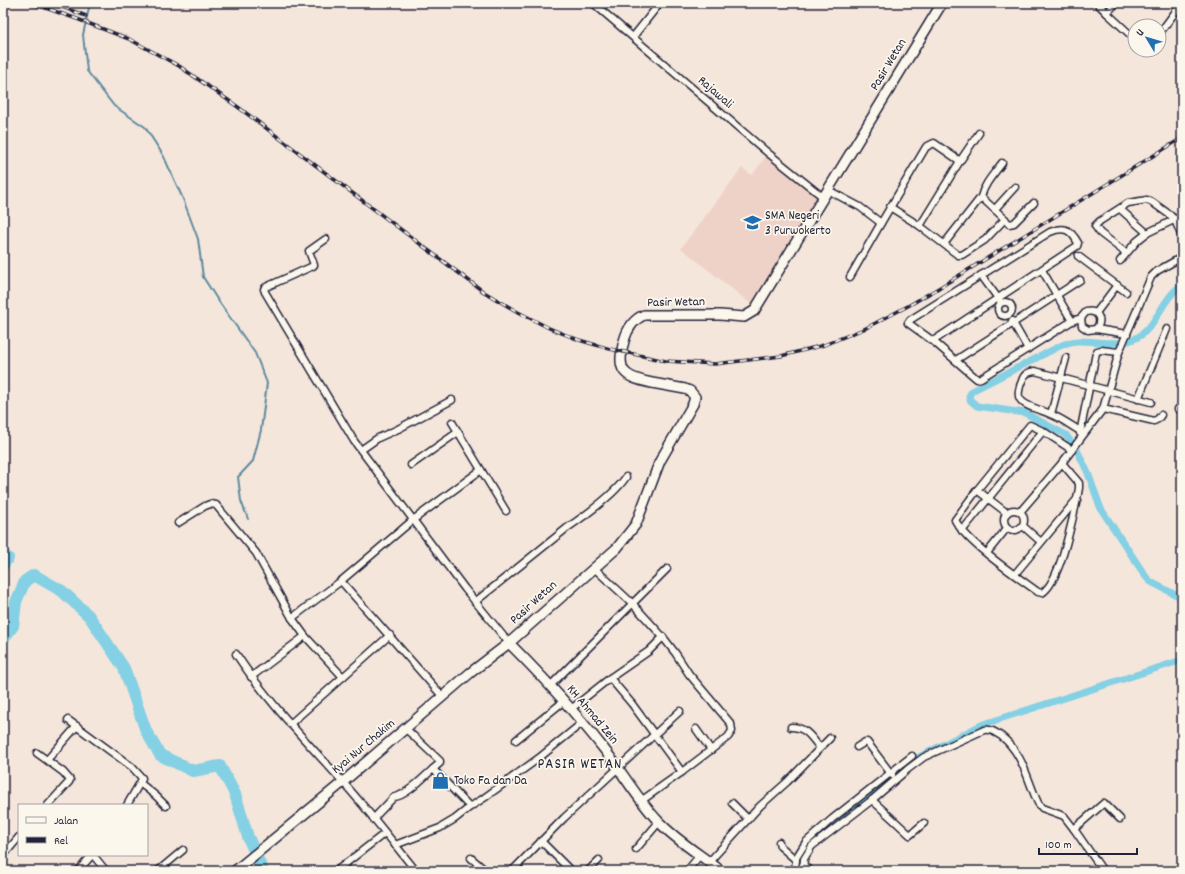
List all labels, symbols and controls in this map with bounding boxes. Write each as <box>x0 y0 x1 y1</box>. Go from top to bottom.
north arrow <box>1127 18 1167 58</box>
text: U <box>1133 26 1149 40</box>
street label: Pasir Wetan <box>866 35 912 95</box>
street label: Rajawali <box>693 72 738 114</box>
place label: SMA Negeri 3 Purwokerto <box>765 207 831 241</box>
school or university icon: SMA Negeri 3 Purwokerto <box>742 213 762 233</box>
street label: Pasir Wetan <box>647 293 705 313</box>
street label: Pasir Wetan <box>506 577 562 629</box>
street label: KH Ahmad Zein <box>561 681 623 749</box>
street label: Kyai Nur Chakim <box>328 715 400 779</box>
district label: PASIR WETAN <box>537 754 623 776</box>
shop icon: Toko Fa dan Da <box>431 771 451 791</box>
place label: Toko Fa dan Da <box>454 772 528 791</box>
legend <box>18 804 148 856</box>
text: Jalan <box>54 813 78 830</box>
scale bar <box>1039 830 1137 856</box>
text: Rel <box>54 833 68 850</box>
text: 100 m <box>1045 837 1072 854</box>

